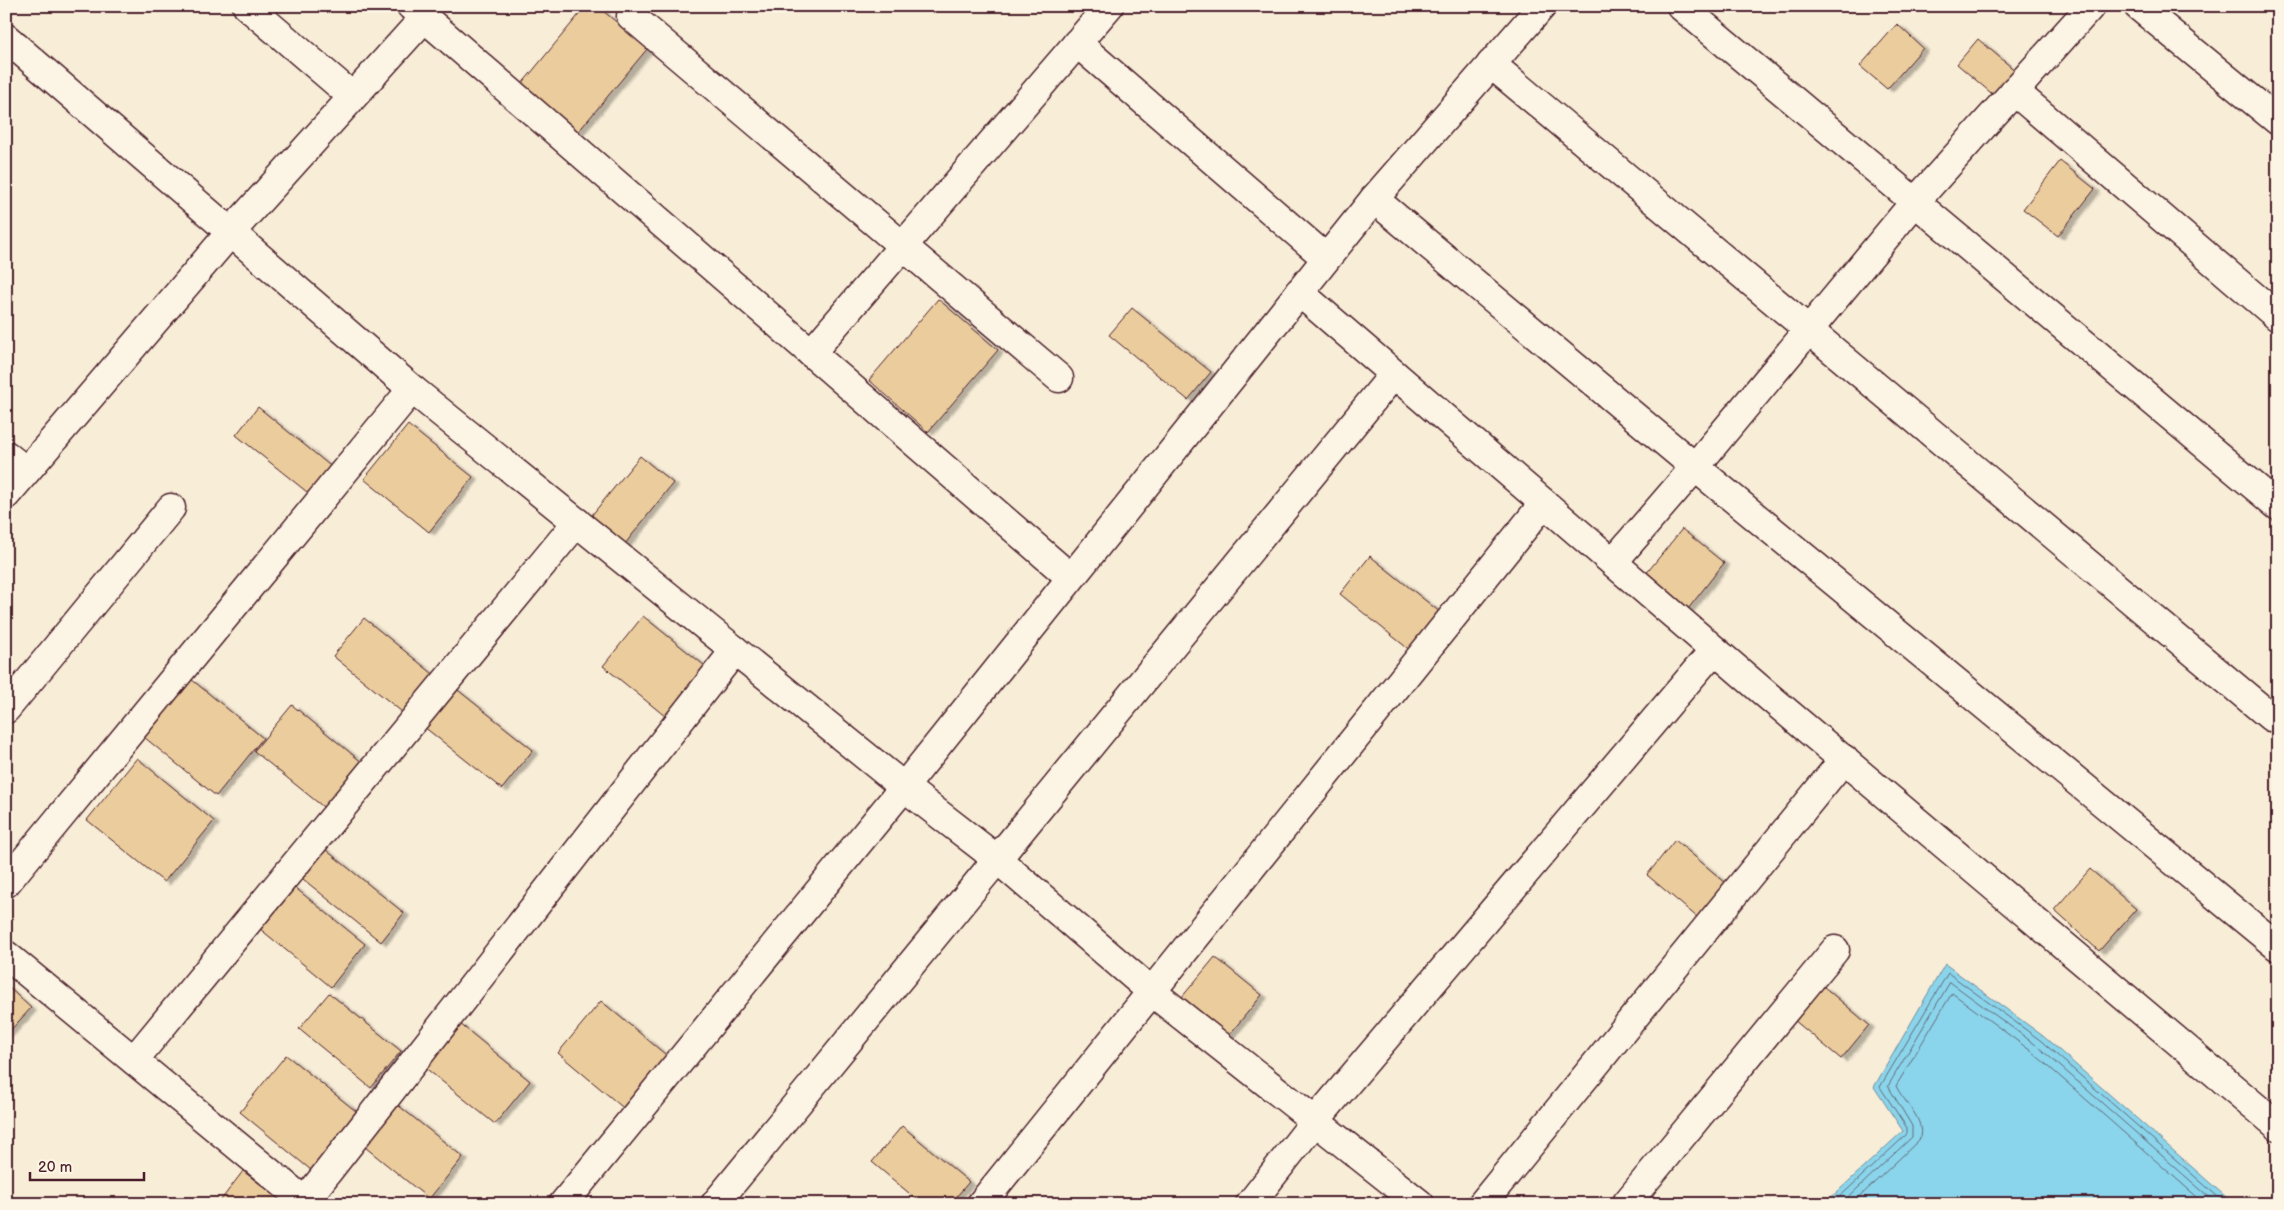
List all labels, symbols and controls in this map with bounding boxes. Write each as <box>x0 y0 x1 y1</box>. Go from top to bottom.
scale bar <box>30 1150 144 1182</box>
text: 20 m <box>38 1158 72 1177</box>

